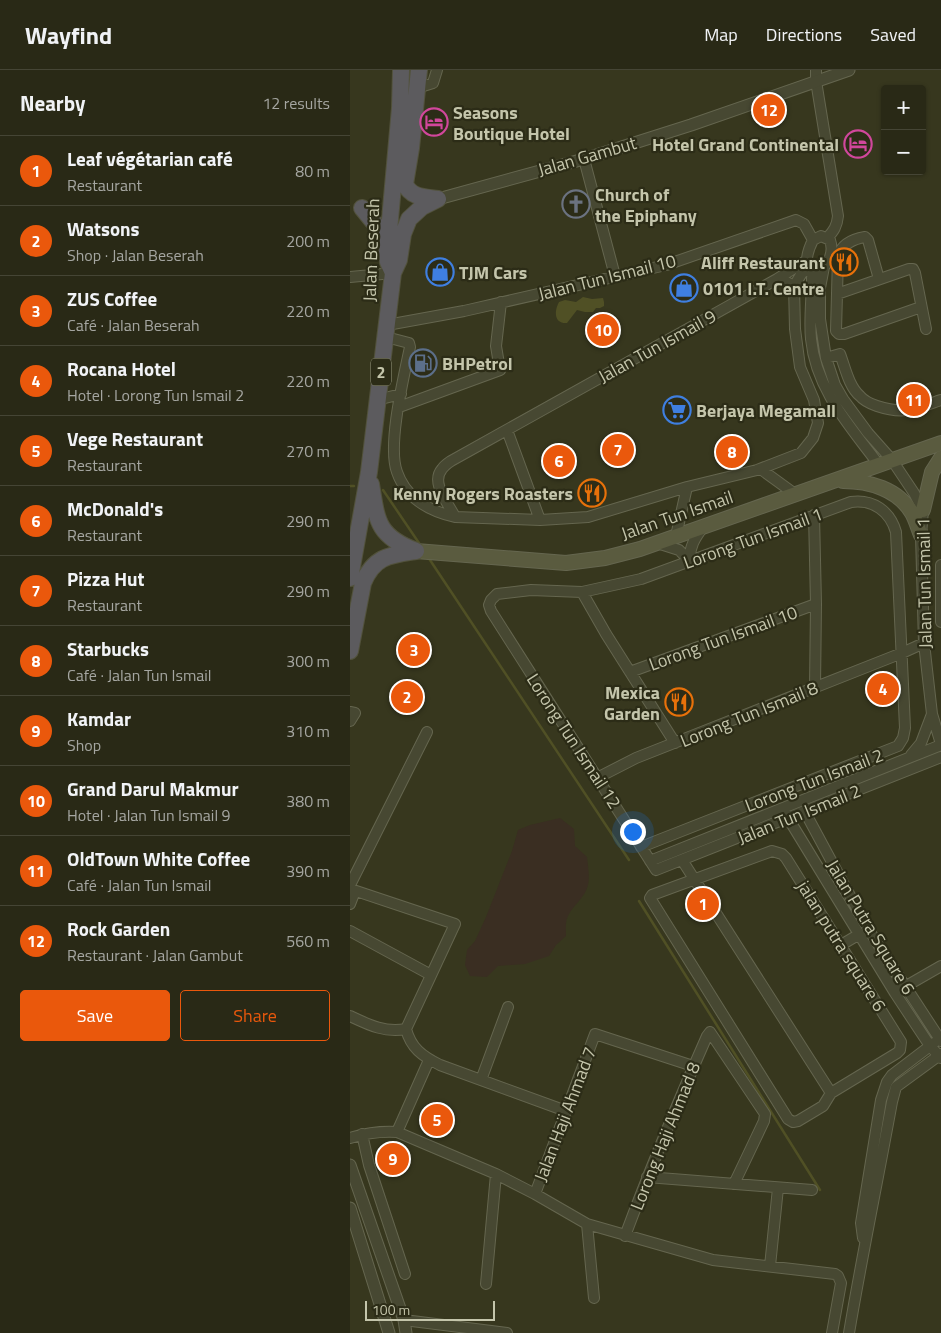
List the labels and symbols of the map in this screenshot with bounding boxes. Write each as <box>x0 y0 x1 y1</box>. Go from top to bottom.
pin: 12 <box>753 91 785 129</box>
place label: Seasons Boutique Hotel <box>453 99 570 147</box>
hotel icon: Seasons Boutique Hotel <box>419 107 449 137</box>
street label: Jalan Gambut <box>534 129 640 183</box>
hotel icon: Hotel Grand Continental <box>843 129 873 159</box>
place label: Hotel Grand Continental <box>652 131 839 158</box>
place label: Church of the Epiphany <box>595 181 697 229</box>
church icon: Church of the Epiphany <box>561 189 591 219</box>
street label: Jalan Beserah <box>356 198 386 302</box>
street label: Jalan Tun Ismail 10 <box>535 247 679 307</box>
restaurant icon: Aliff Restaurant <box>829 247 859 277</box>
place label: Aliff Restaurant <box>701 249 825 276</box>
shop icon: TJM Cars <box>425 257 455 287</box>
place label: TJM Cars <box>459 259 527 286</box>
shop icon: 0101 I.T. Centre <box>669 273 699 303</box>
place label: 0101 I.T. Centre <box>703 275 824 302</box>
street label: Jalan Tun Ismail 9 <box>593 302 721 390</box>
pin: 10 <box>587 311 619 349</box>
fuel station icon: BHPetrol <box>408 348 438 378</box>
place label: BHPetrol <box>442 350 513 377</box>
road number: 2 <box>371 358 391 386</box>
pin: 11 <box>898 381 930 419</box>
supermarket icon: Berjaya Megamall <box>662 395 692 425</box>
place label: Berjaya Megamall <box>696 397 836 424</box>
pin: 7 <box>602 431 634 469</box>
pin: 8 <box>716 433 748 471</box>
pin: 6 <box>543 442 575 480</box>
restaurant icon: Kenny Rogers Roasters <box>577 478 607 508</box>
place label: Kenny Rogers Roasters <box>393 480 573 507</box>
street label: Jalan Tun Ismail <box>617 483 737 547</box>
street label: Lorong Tun Ismail 1 <box>680 500 826 576</box>
street label: Jalan Tun Ismail 1 <box>909 517 939 649</box>
street label: Lorong Tun Ismail 10 <box>645 599 801 677</box>
pin: 3 <box>398 631 430 669</box>
street label: Lorong Tun Ismail 12 <box>520 668 628 814</box>
pin: 4 <box>867 670 899 708</box>
street label: Lorong Tun Ismail 8 <box>676 674 822 754</box>
pin: 2 <box>391 678 423 716</box>
place label: Mexica Garden <box>604 679 660 727</box>
restaurant icon: Mexica Garden <box>664 687 694 717</box>
street label: Lorong Tun Ismail 2 <box>741 741 887 819</box>
street label: Jalan Tun Ismail 2 <box>733 777 865 851</box>
your location <box>620 819 646 845</box>
street label: Jalan Putra Square 6 <box>820 854 922 1000</box>
street label: jalan putra square 6 <box>790 874 893 1017</box>
pin: 1 <box>687 885 719 923</box>
street label: Jalan Haji Ahmad 7 <box>527 1043 603 1185</box>
street label: Lorong Haji Ahmad 8 <box>623 1058 707 1214</box>
pin: 5 <box>421 1101 453 1139</box>
pin: 9 <box>377 1140 409 1178</box>
scale bar <box>365 1298 495 1321</box>

